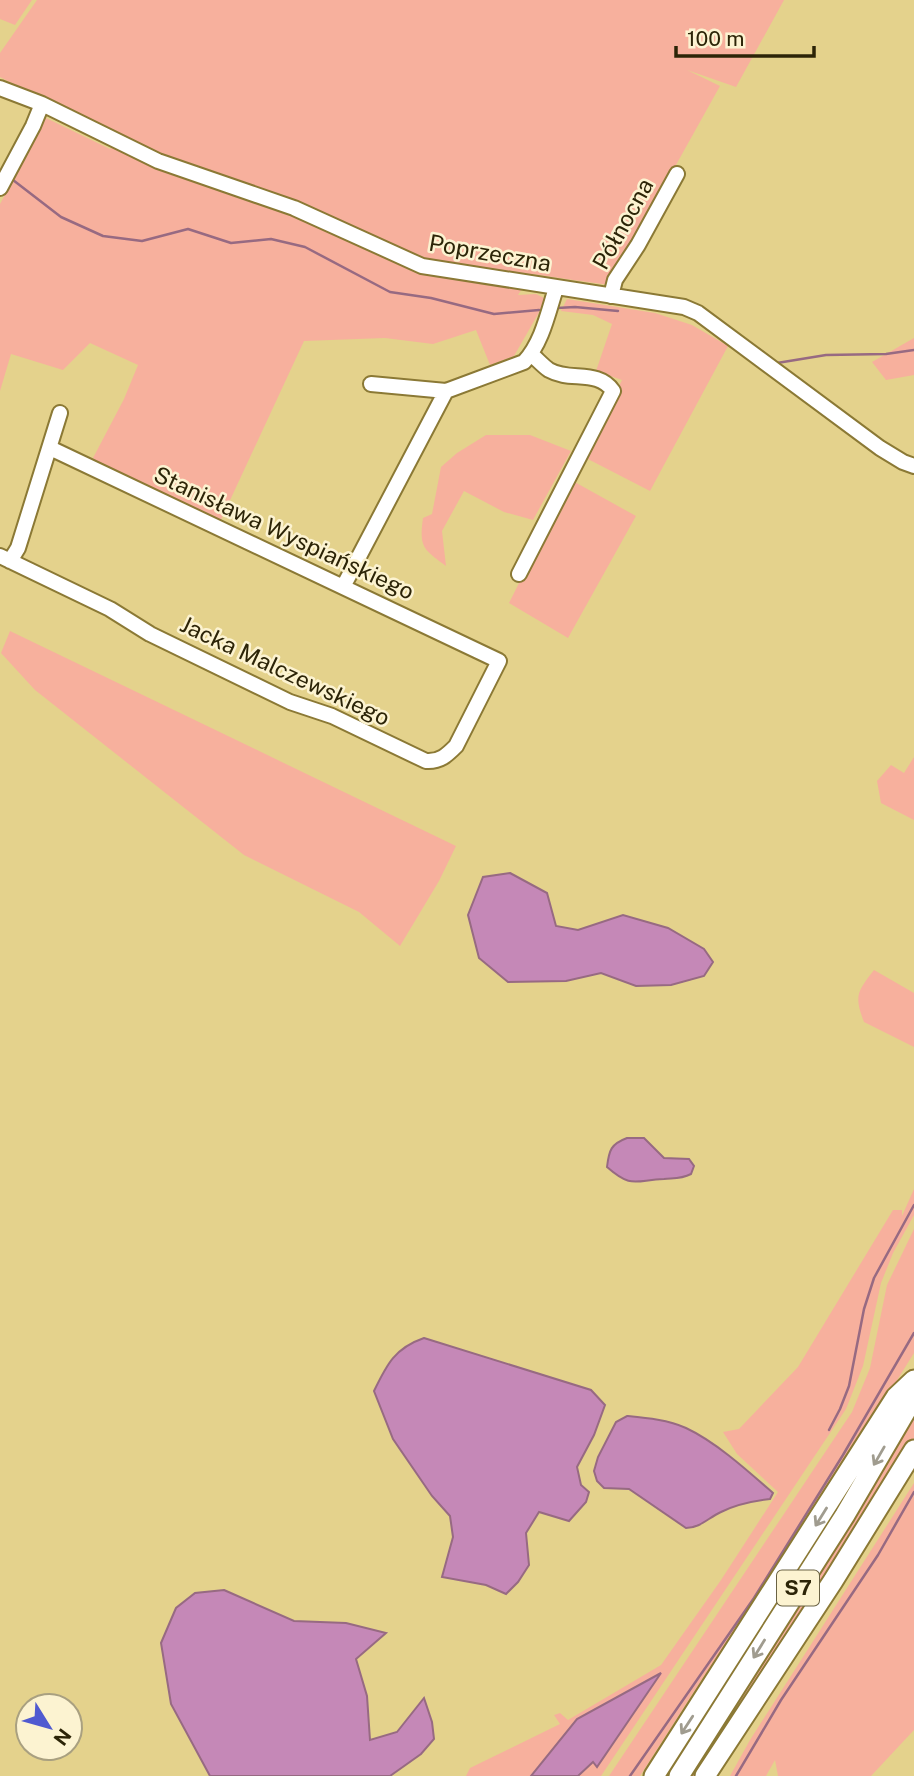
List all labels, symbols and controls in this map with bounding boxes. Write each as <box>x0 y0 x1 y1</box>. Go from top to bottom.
scale bar <box>676 14 814 58</box>
text: 100 m <box>687 26 744 51</box>
street label: Północna <box>587 173 659 274</box>
street label: Poprzeczna <box>427 228 553 277</box>
street label: Stanisława Wyspiańskiego <box>150 460 418 605</box>
street label: Jacka Malczewskiego <box>176 610 394 731</box>
one-way arrow <box>872 1446 886 1466</box>
one-way arrow <box>814 1506 828 1526</box>
road number: S7 <box>777 1570 819 1606</box>
one-way arrow <box>752 1639 766 1659</box>
north arrow <box>14 1692 84 1762</box>
one-way arrow <box>680 1715 694 1735</box>
text: N <box>49 1725 76 1750</box>

